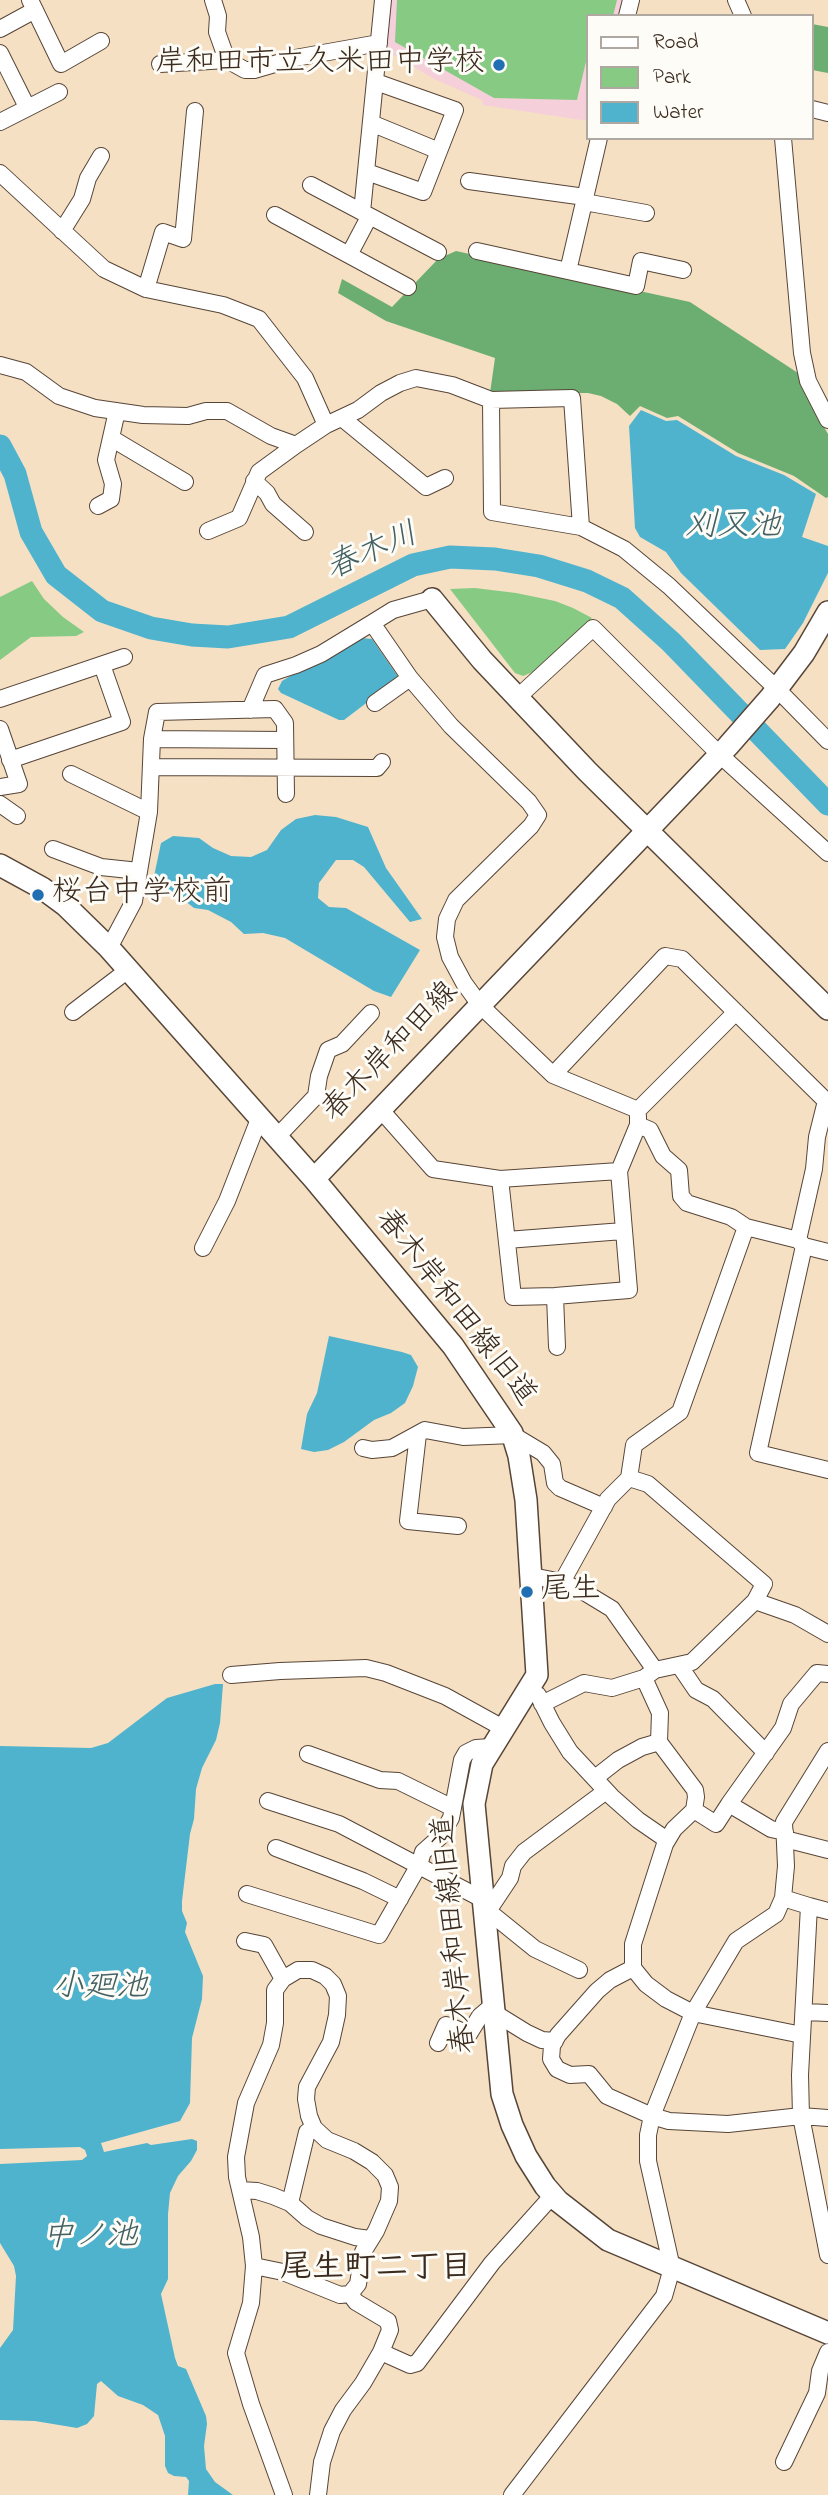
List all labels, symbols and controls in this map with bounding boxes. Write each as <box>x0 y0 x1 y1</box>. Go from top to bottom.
legend <box>586 14 814 140</box>
text: Road <box>653 28 699 58</box>
place label: 岸和田市立久米田中学校 <box>155 47 485 83</box>
marker: 岸和田市立久米田中学校 <box>491 57 507 73</box>
text: Park <box>653 63 691 93</box>
text: Water <box>653 98 704 128</box>
water label: 刈又池 <box>685 510 781 548</box>
water label: 春木川 <box>321 518 425 590</box>
place label: 桜台中学校前 <box>52 877 232 913</box>
marker: 桜台中学校前 <box>30 887 46 903</box>
street label: 春木岸和田線 <box>317 976 467 1130</box>
street label: 春木岸和田線旧道 <box>366 1203 542 1415</box>
place label: 尾生 <box>541 1574 601 1610</box>
marker: 尾生 <box>519 1584 535 1600</box>
street label: 春木岸和田線旧道 <box>429 1813 485 2055</box>
water label: 小廻池 <box>52 1971 148 2009</box>
water label: 中ノ池 <box>42 2220 138 2258</box>
district label: 尾生町二丁目 <box>280 2252 472 2290</box>

